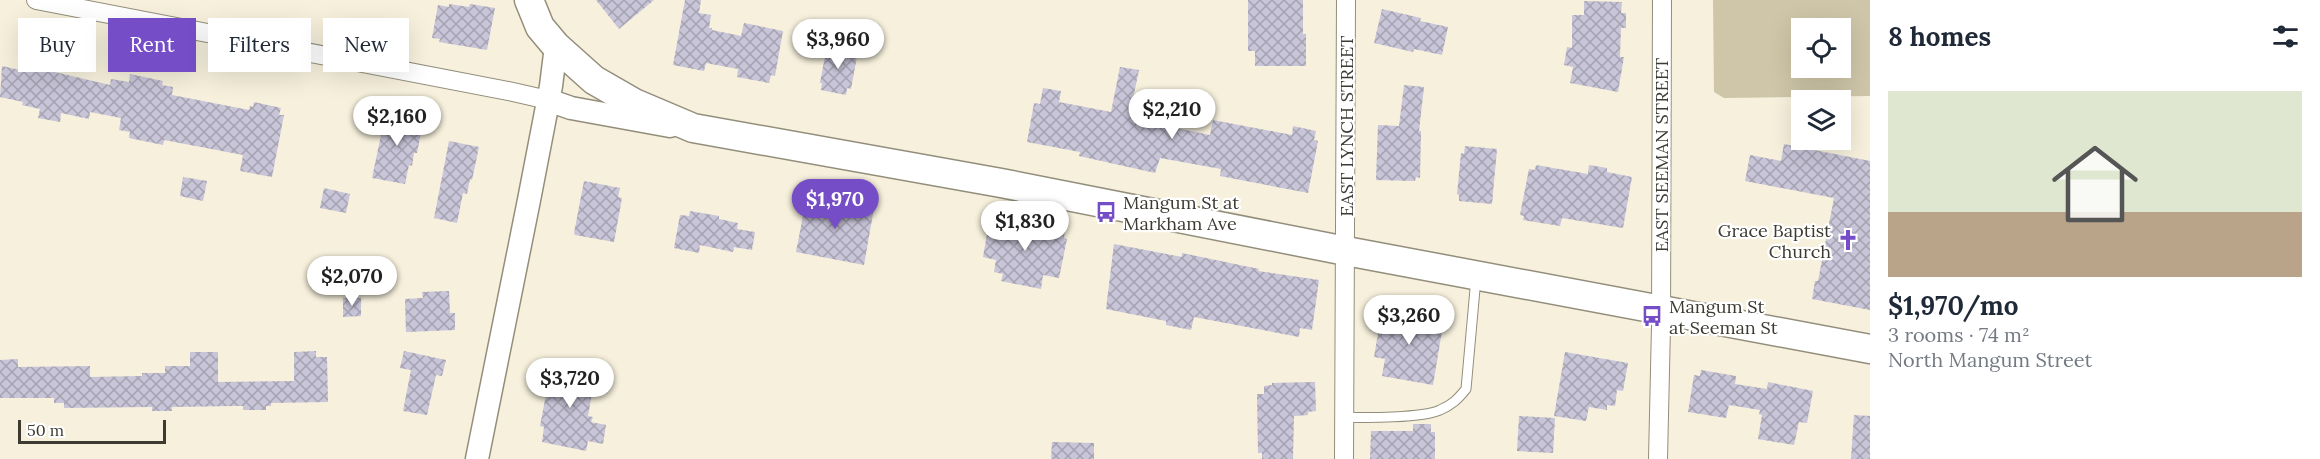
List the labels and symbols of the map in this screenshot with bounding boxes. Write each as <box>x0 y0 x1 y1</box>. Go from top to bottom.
pin: $3,960 <box>789 19 887 70</box>
street label: EAST LYNCH STREET <box>1335 35 1358 217</box>
street label: EAST SEEMAN STREET <box>1650 57 1673 252</box>
pin: $2,210 <box>1123 89 1221 140</box>
pin: $2,160 <box>348 96 446 147</box>
pin: $1,970 <box>786 179 884 230</box>
place label: Mangum St at Markham Ave <box>1123 191 1239 235</box>
bus stop icon: Mangum St at Markham Ave <box>1094 200 1118 224</box>
pin: $1,830 <box>976 201 1074 252</box>
place label: Grace Baptist Church <box>1718 219 1831 263</box>
church icon: Grace Baptist Church <box>1836 228 1860 252</box>
pin: $2,070 <box>303 256 401 307</box>
pin: $3,260 <box>1360 295 1458 346</box>
place label: Mangum St at Seeman St <box>1669 295 1778 339</box>
bus stop icon: Mangum St at Seeman St <box>1640 304 1664 328</box>
pin: $3,720 <box>521 358 619 409</box>
scale bar <box>18 417 166 444</box>

